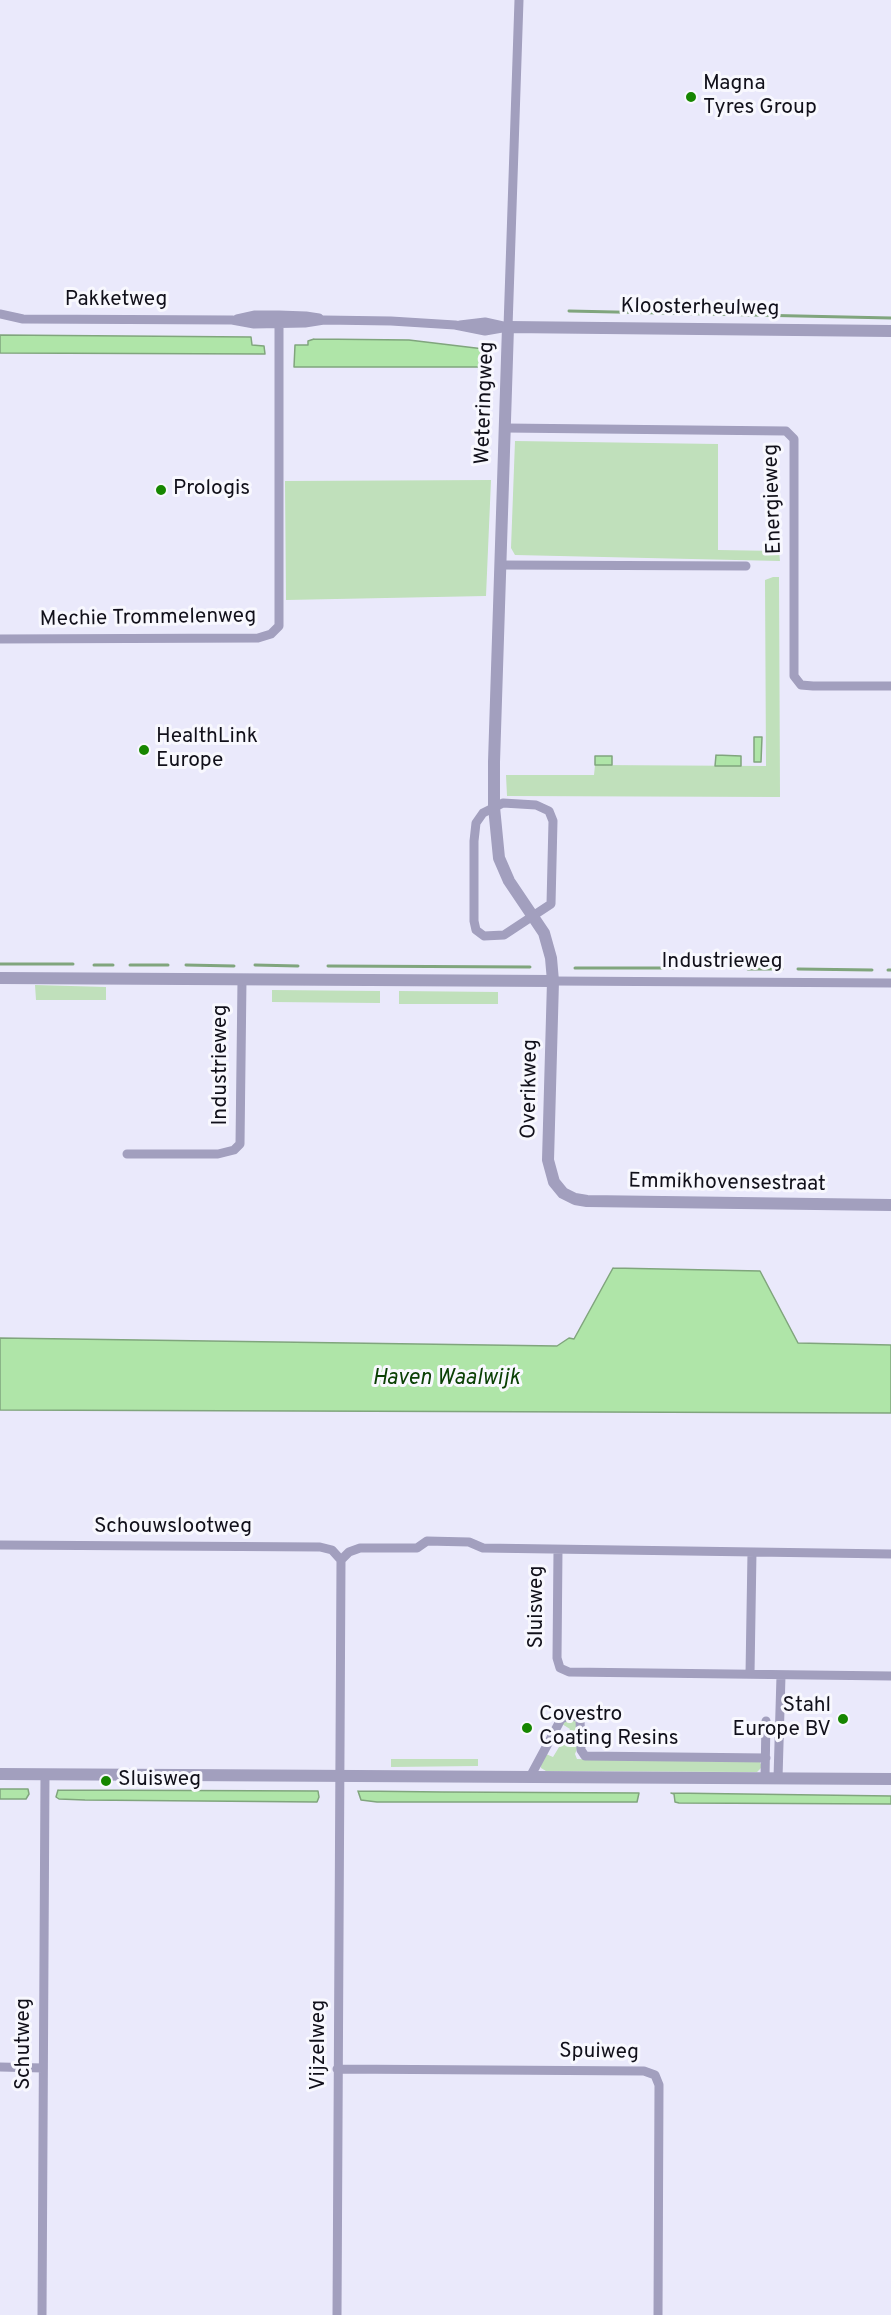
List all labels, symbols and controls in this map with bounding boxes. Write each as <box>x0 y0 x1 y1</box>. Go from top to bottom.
place label: Magna Tyres Group <box>703 72 817 122</box>
marker: Magna Tyres Group <box>684 90 698 104</box>
street label: Pakketweg <box>65 288 167 314</box>
street label: Kloosterheulweg <box>620 295 780 323</box>
street label: Weteringweg <box>471 341 501 465</box>
street label: Energieweg <box>759 443 789 555</box>
place label: Prologis <box>173 477 250 503</box>
marker: Prologis <box>154 483 168 497</box>
street label: Mechie Trommelenweg <box>40 605 256 633</box>
place label: HealthLink Europe <box>156 725 258 775</box>
marker: HealthLink Europe <box>137 743 151 757</box>
street label: Industrieweg <box>661 950 783 976</box>
street label: Industrieweg <box>209 1004 235 1126</box>
street label: Overikweg <box>518 1039 544 1139</box>
street label: Emmikhovensestraat <box>628 1170 826 1198</box>
water label: Haven Waalwijk <box>372 1367 520 1393</box>
street label: Schouwslootweg <box>94 1515 252 1541</box>
street label: Sluisweg <box>525 1565 551 1649</box>
place label: Stahl Europe BV <box>733 1694 831 1744</box>
place label: Covestro Coating Resins <box>539 1703 679 1753</box>
marker: Stahl Europe BV <box>836 1712 850 1726</box>
marker: Covestro Coating Resins <box>520 1721 534 1735</box>
place label: Sluisweg <box>118 1768 201 1794</box>
marker: Sluisweg <box>99 1774 113 1788</box>
street label: Schutweg <box>12 1998 38 2090</box>
street label: Vijzelweg <box>307 2000 333 2090</box>
street label: Spuiweg <box>559 2040 639 2066</box>

